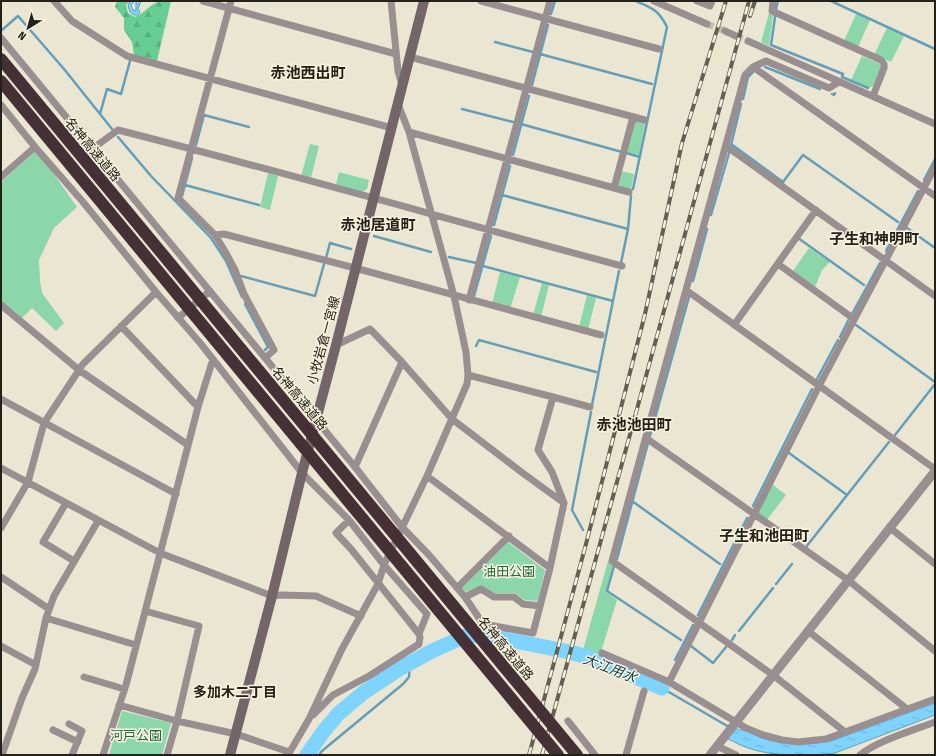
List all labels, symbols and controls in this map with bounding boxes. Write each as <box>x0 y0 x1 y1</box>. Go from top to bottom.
north arrow <box>8 8 48 48</box>
text: N <box>16 28 29 43</box>
district label: 赤池西出町 <box>270 64 346 82</box>
street label: 名神高速道路 <box>62 115 123 184</box>
district label: 赤池居道町 <box>340 216 416 234</box>
district label: 子生和神明町 <box>829 230 919 248</box>
street label: 小牧岩倉一宮線 <box>304 294 343 386</box>
street label: 名神高速道路 <box>269 364 330 433</box>
district label: 赤池池田町 <box>596 416 672 434</box>
district label: 子生和池田町 <box>719 527 809 545</box>
park label: 油田公園 <box>483 564 535 579</box>
street label: 名神高速道路 <box>475 614 536 683</box>
water label: 大江用水 <box>581 650 641 687</box>
district label: 多加木二丁目 <box>193 684 277 701</box>
park label: 河戸公園 <box>110 728 162 743</box>

